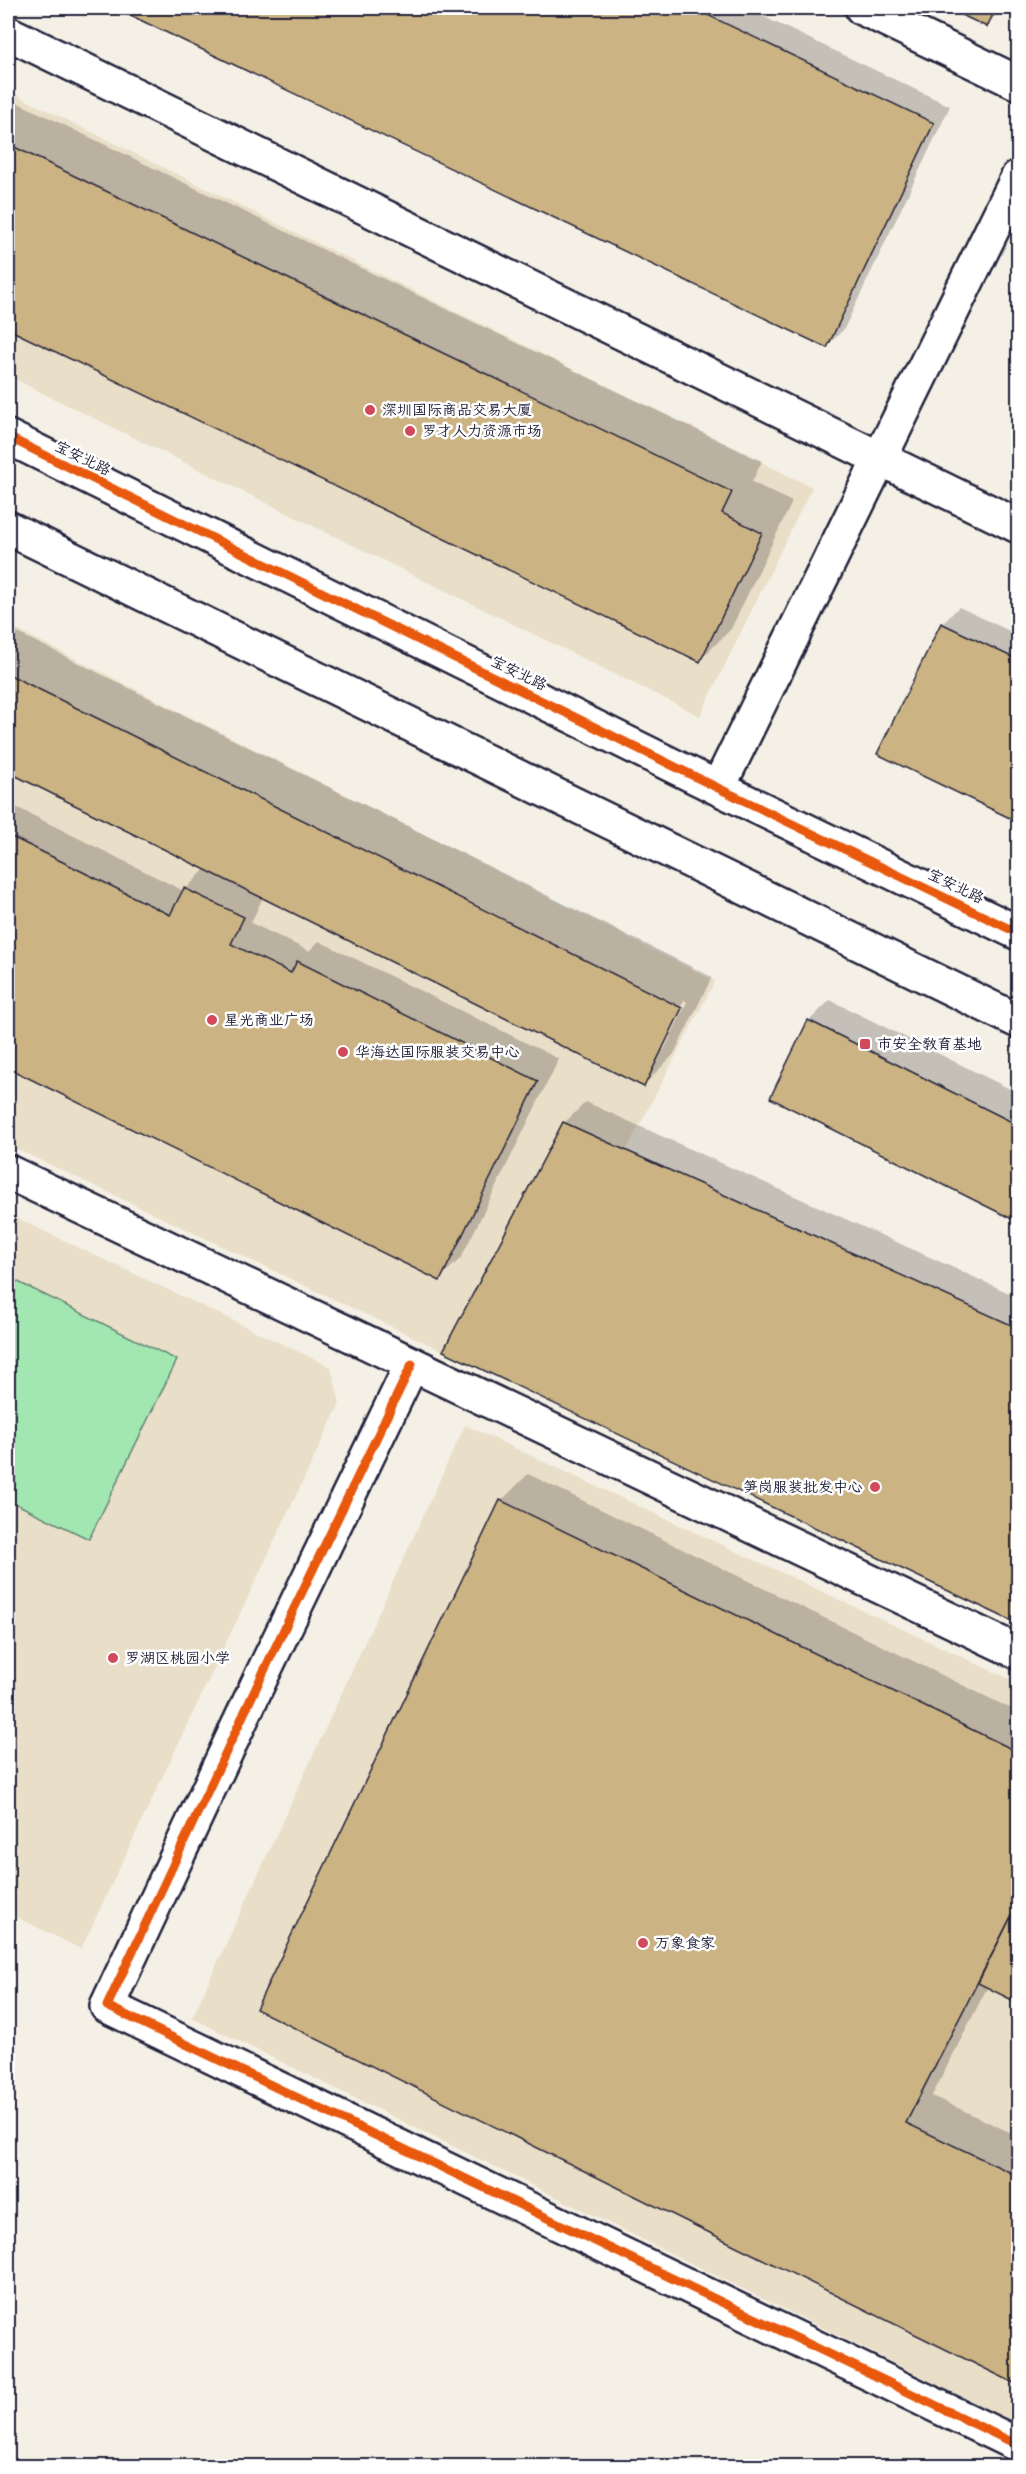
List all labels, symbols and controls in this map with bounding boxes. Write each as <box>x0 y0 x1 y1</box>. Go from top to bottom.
place label: 深圳国际商品交易大厦 <box>382 400 532 420</box>
marker: 深圳国际商品交易大厦 <box>363 403 377 417</box>
place label: 罗才人力资源市场 <box>422 421 542 441</box>
marker: 罗才人力资源市场 <box>403 424 417 438</box>
street label: 宝安北路 <box>52 436 114 480</box>
street label: 宝安北路 <box>488 651 550 695</box>
street label: 宝安北路 <box>925 864 987 908</box>
place label: 星光商业广场 <box>224 1010 314 1030</box>
marker: 星光商业广场 <box>205 1013 219 1027</box>
place label: 市安全教育基地 <box>877 1034 982 1054</box>
marker: 市安全教育基地 <box>858 1037 872 1051</box>
place label: 华海达国际服装交易中心 <box>355 1042 520 1062</box>
marker: 华海达国际服装交易中心 <box>336 1045 350 1059</box>
place label: 笋岗服装批发中心 <box>743 1477 863 1497</box>
marker: 笋岗服装批发中心 <box>868 1480 882 1494</box>
place label: 罗湖区桃园小学 <box>125 1648 230 1668</box>
marker: 罗湖区桃园小学 <box>106 1651 120 1665</box>
place label: 万象食家 <box>655 1933 715 1953</box>
marker: 万象食家 <box>636 1936 650 1950</box>

